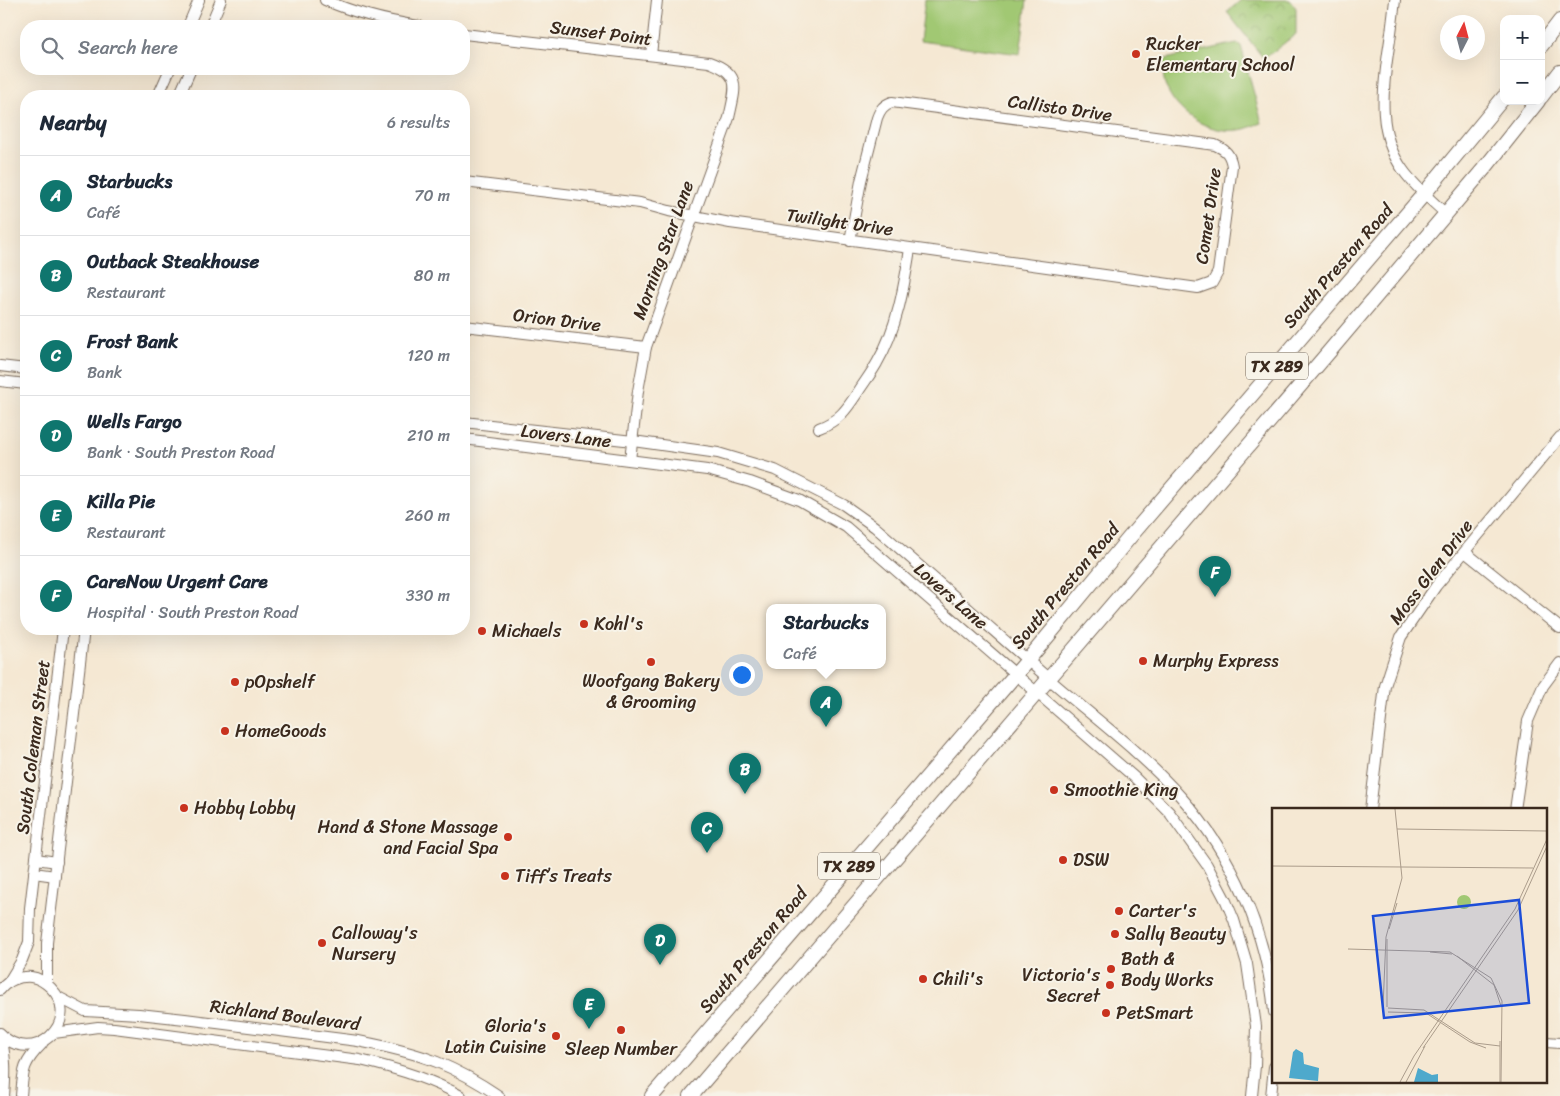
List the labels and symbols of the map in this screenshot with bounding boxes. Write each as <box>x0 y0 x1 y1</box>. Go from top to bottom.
street label: Sunset Point <box>548 11 654 55</box>
north arrow <box>1440 15 1485 60</box>
place label: Rucker Elementary School <box>1146 28 1295 81</box>
marker: Rucker Elementary School <box>1130 48 1142 60</box>
street label: Callisto Drive <box>1006 85 1114 131</box>
street label: Comet Drive <box>1185 166 1231 266</box>
street label: Morning Star Lane <box>623 176 703 324</box>
street label: South Preston Road <box>1274 195 1403 336</box>
street label: Twilight Drive <box>784 199 896 245</box>
street label: Orion Drive <box>511 299 603 341</box>
road number: TX 289 <box>1246 352 1308 380</box>
street label: Lovers Lane <box>519 415 613 457</box>
street label: Moss Glen Drive <box>1380 512 1482 632</box>
street label: South Preston Road <box>1002 514 1129 656</box>
street label: Lovers Lane <box>906 554 996 638</box>
pin: F <box>1199 556 1231 597</box>
place label: Kohl's <box>594 608 643 640</box>
place label: Michaels <box>492 615 562 647</box>
marker: Kohl's <box>578 618 590 630</box>
marker: Michaels <box>476 625 488 637</box>
place label: Murphy Express <box>1153 645 1279 677</box>
marker: Murphy Express <box>1137 655 1149 667</box>
marker: Woofgang Bakery & Grooming <box>645 656 657 668</box>
street label: South Coleman Street <box>6 658 60 836</box>
your location <box>729 662 755 688</box>
place label: Woofgang Bakery & Grooming <box>582 665 721 718</box>
place label: pOpshelf <box>244 666 317 698</box>
marker: pOpshelf <box>229 676 241 688</box>
pin: A <box>810 686 842 727</box>
place label: HomeGoods <box>235 715 327 747</box>
marker: HomeGoods <box>219 725 231 737</box>
pin: B <box>729 753 761 794</box>
place label: Smoothie King <box>1064 774 1178 806</box>
marker: Smoothie King <box>1048 784 1060 796</box>
place label: Hobby Lobby <box>194 792 296 824</box>
marker: Hobby Lobby <box>178 802 190 814</box>
inset map <box>1272 808 1548 1084</box>
place label: Hand & Stone Massage and Facial Spa <box>317 811 499 864</box>
pin: C <box>691 812 723 853</box>
marker: Hand & Stone Massage and Facial Spa <box>502 831 514 843</box>
place label: DSW <box>1073 844 1110 876</box>
road number: TX 289 <box>818 852 880 879</box>
marker: DSW <box>1057 854 1069 866</box>
place label: Tiff’s Treats <box>515 860 612 892</box>
marker: Tiff’s Treats <box>499 870 511 882</box>
street label: South Preston Road <box>690 878 817 1020</box>
place label: Carter's <box>1129 895 1197 927</box>
marker: Carter's <box>1113 905 1125 917</box>
place label: Calloway's Nursery <box>332 917 418 970</box>
place label: Sally Beauty <box>1125 918 1227 950</box>
pin: D <box>644 924 676 965</box>
marker: Sally Beauty <box>1109 928 1121 940</box>
marker: Calloway's Nursery <box>316 937 328 949</box>
place label: Bath & Body Works <box>1121 943 1214 996</box>
place label: Victoria's Secret <box>1022 959 1101 1012</box>
place label: Chili's <box>933 963 983 995</box>
marker: Bath & Body Works <box>1105 963 1117 975</box>
marker: Chili's <box>917 973 929 985</box>
marker: Victoria's Secret <box>1104 979 1116 991</box>
pin: E <box>573 988 605 1029</box>
street label: Richland Boulevard <box>208 990 363 1040</box>
place label: PetSmart <box>1116 997 1194 1029</box>
marker: PetSmart <box>1100 1007 1112 1019</box>
place label: Gloria's Latin Cuisine <box>445 1010 547 1063</box>
marker: Sleep Number <box>615 1024 627 1036</box>
marker: Gloria's Latin Cuisine <box>550 1030 562 1042</box>
place label: Sleep Number <box>565 1033 678 1065</box>

